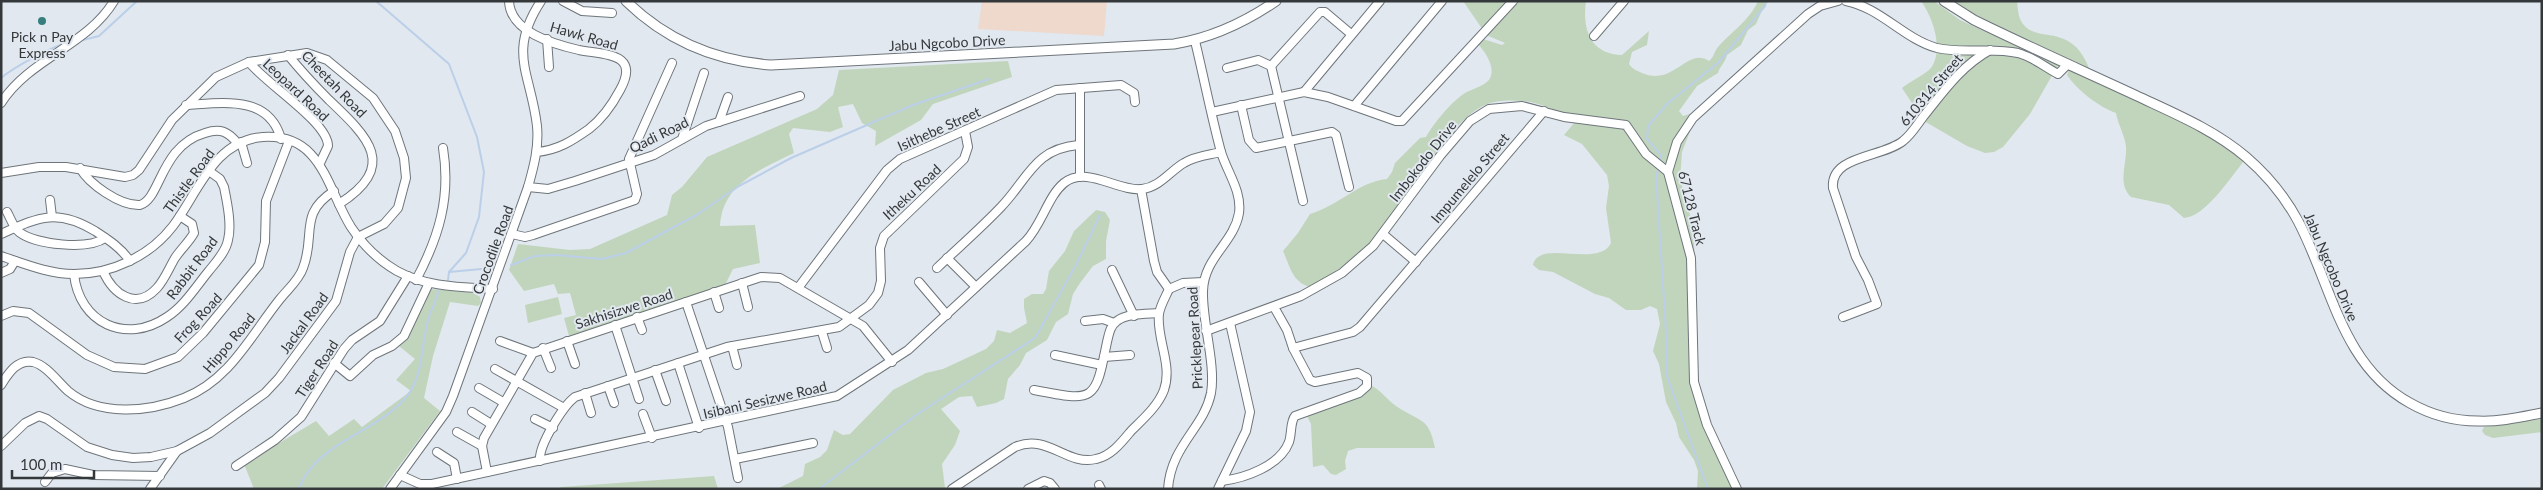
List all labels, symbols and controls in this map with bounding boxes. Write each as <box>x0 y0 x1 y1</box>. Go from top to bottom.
marker: Pick n Pay Express <box>36 15 48 27</box>
street label: Hawk Road <box>548 18 620 53</box>
place label: Pick n Pay Express <box>11 28 74 61</box>
street label: Jabu Ngcobo Drive <box>888 31 1006 54</box>
street label: Cheetah Road <box>298 47 370 121</box>
street label: 610314 Street <box>1895 50 1966 129</box>
street label: Leopard Road <box>260 55 333 125</box>
street label: Isithebe Street <box>895 103 983 154</box>
street label: Qadi Road <box>626 113 691 156</box>
street label: Imbokodo Drive <box>1386 117 1460 205</box>
street label: Impumelelo Street <box>1427 129 1512 226</box>
street label: Thistle Road <box>159 145 218 216</box>
street label: Itheku Road <box>879 160 944 223</box>
street label: 67128 Track <box>1675 169 1710 248</box>
street label: Crocodile Road <box>469 203 516 296</box>
street label: Jabu Ngcobo Drive <box>2301 210 2362 324</box>
street label: Rabbit Road <box>162 233 221 302</box>
street label: Sakhisizwe Road <box>573 285 675 332</box>
street label: Pricklepear Road <box>1183 286 1206 390</box>
street label: Frog Road <box>170 289 225 346</box>
street label: Jackal Road <box>276 289 331 357</box>
street label: Hippo Road <box>199 310 258 376</box>
street label: Tiger Road <box>292 337 342 401</box>
street label: Isibani Sesizwe Road <box>701 377 828 422</box>
scale bar <box>12 448 95 480</box>
text: 100 m <box>20 455 62 473</box>

